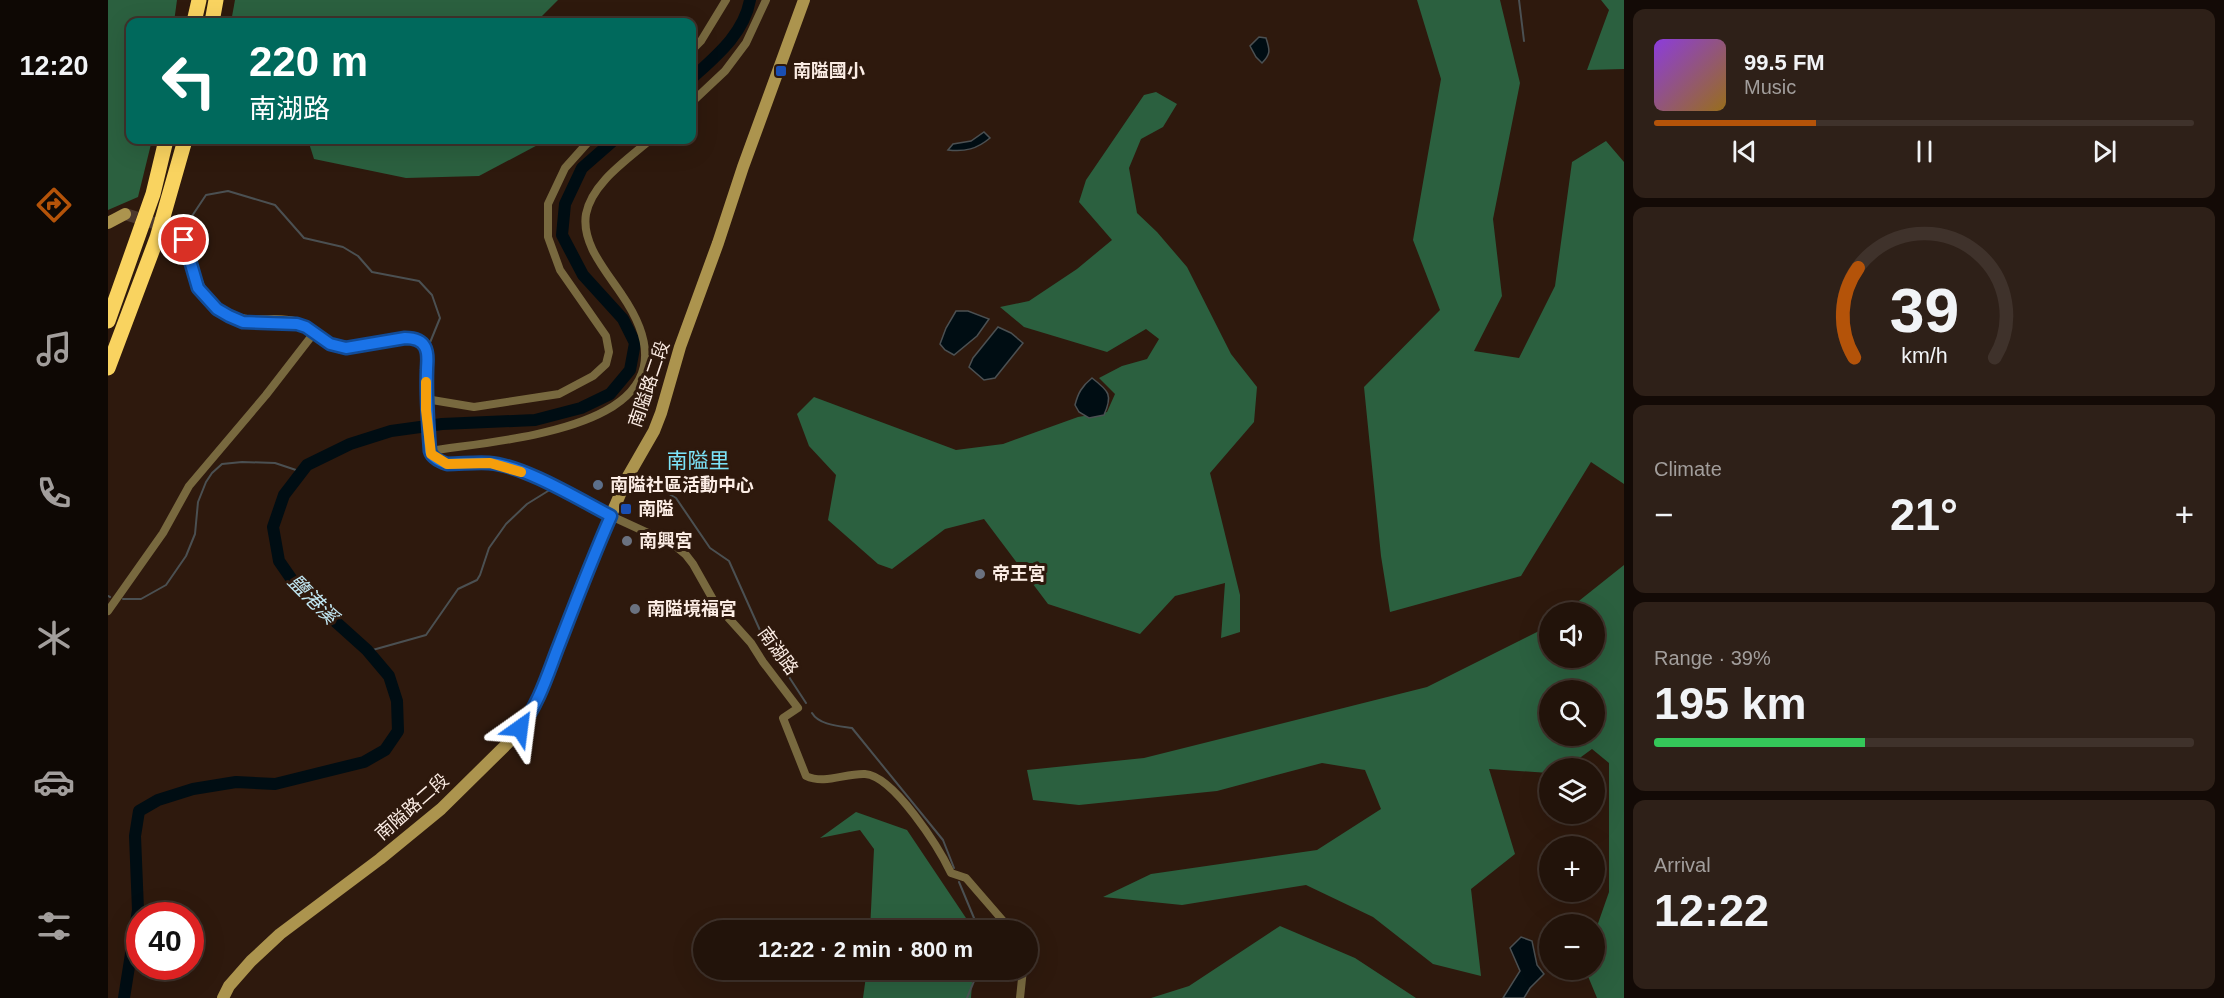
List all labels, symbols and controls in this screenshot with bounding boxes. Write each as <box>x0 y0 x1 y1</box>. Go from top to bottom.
text: 220 m <box>249 38 368 85</box>
icon: left <box>150 42 228 120</box>
text: 99.5 FM <box>1744 50 1825 75</box>
text: 12:20 <box>19 51 89 81</box>
place label: 南隘國小 <box>793 61 865 81</box>
marker: 南隘國小 <box>774 64 788 78</box>
text: Music <box>1744 76 1796 98</box>
text: 南湖路 <box>249 94 330 124</box>
icon: previous <box>1728 135 1761 168</box>
icon: pause <box>1908 135 1941 168</box>
icon: next <box>2088 135 2121 168</box>
icon: directions <box>33 184 75 226</box>
pin <box>158 214 209 265</box>
icon: arrive <box>167 223 200 256</box>
text: 39 <box>1889 276 1959 345</box>
icon: music <box>33 328 75 370</box>
street label: 南隘路二段 <box>625 338 673 430</box>
text: km/h <box>1901 345 1947 369</box>
district label: 南隘里 <box>667 449 730 472</box>
text: Climate <box>1654 458 1722 480</box>
icon: phone <box>33 472 75 514</box>
place label: 南隘社區活動中心 <box>610 475 754 495</box>
marker: 南隘社區活動中心 <box>591 478 605 492</box>
text: 21° <box>1890 489 1958 540</box>
text: − <box>1654 496 1673 533</box>
text: + <box>2175 496 2194 533</box>
place label: 南隘 <box>638 499 674 519</box>
marker: 南隘 <box>619 502 633 516</box>
place label: 南興宮 <box>639 531 693 551</box>
marker: 南興宮 <box>620 534 634 548</box>
place label: 帝王宮 <box>992 564 1046 584</box>
marker: 帝王宮 <box>973 567 987 581</box>
water label: 鹽港溪 <box>284 570 344 630</box>
place label: 南隘境福宮 <box>647 599 737 619</box>
marker: 南隘境福宮 <box>628 602 642 616</box>
map controls <box>1539 602 1605 980</box>
button: sound <box>1539 602 1605 668</box>
icon: climate <box>33 617 75 659</box>
street label: 南湖路 <box>754 623 802 679</box>
text: Range · 39% <box>1654 647 1771 669</box>
text: 195 km <box>1654 678 1807 729</box>
button: search <box>1539 680 1605 746</box>
position arrow <box>488 696 552 760</box>
button: layers <box>1539 758 1605 824</box>
icon: car <box>33 761 75 803</box>
street label: 南隘路二段 <box>371 770 453 844</box>
button: + <box>1539 836 1605 902</box>
text: Arrival <box>1654 854 1711 876</box>
text: 12:22 <box>1654 885 1769 936</box>
speed limit sign: 40 <box>126 902 204 980</box>
icon: filters <box>33 905 75 947</box>
button: − <box>1539 914 1605 980</box>
text: 12:22 · 2 min · 800 m <box>758 937 973 962</box>

